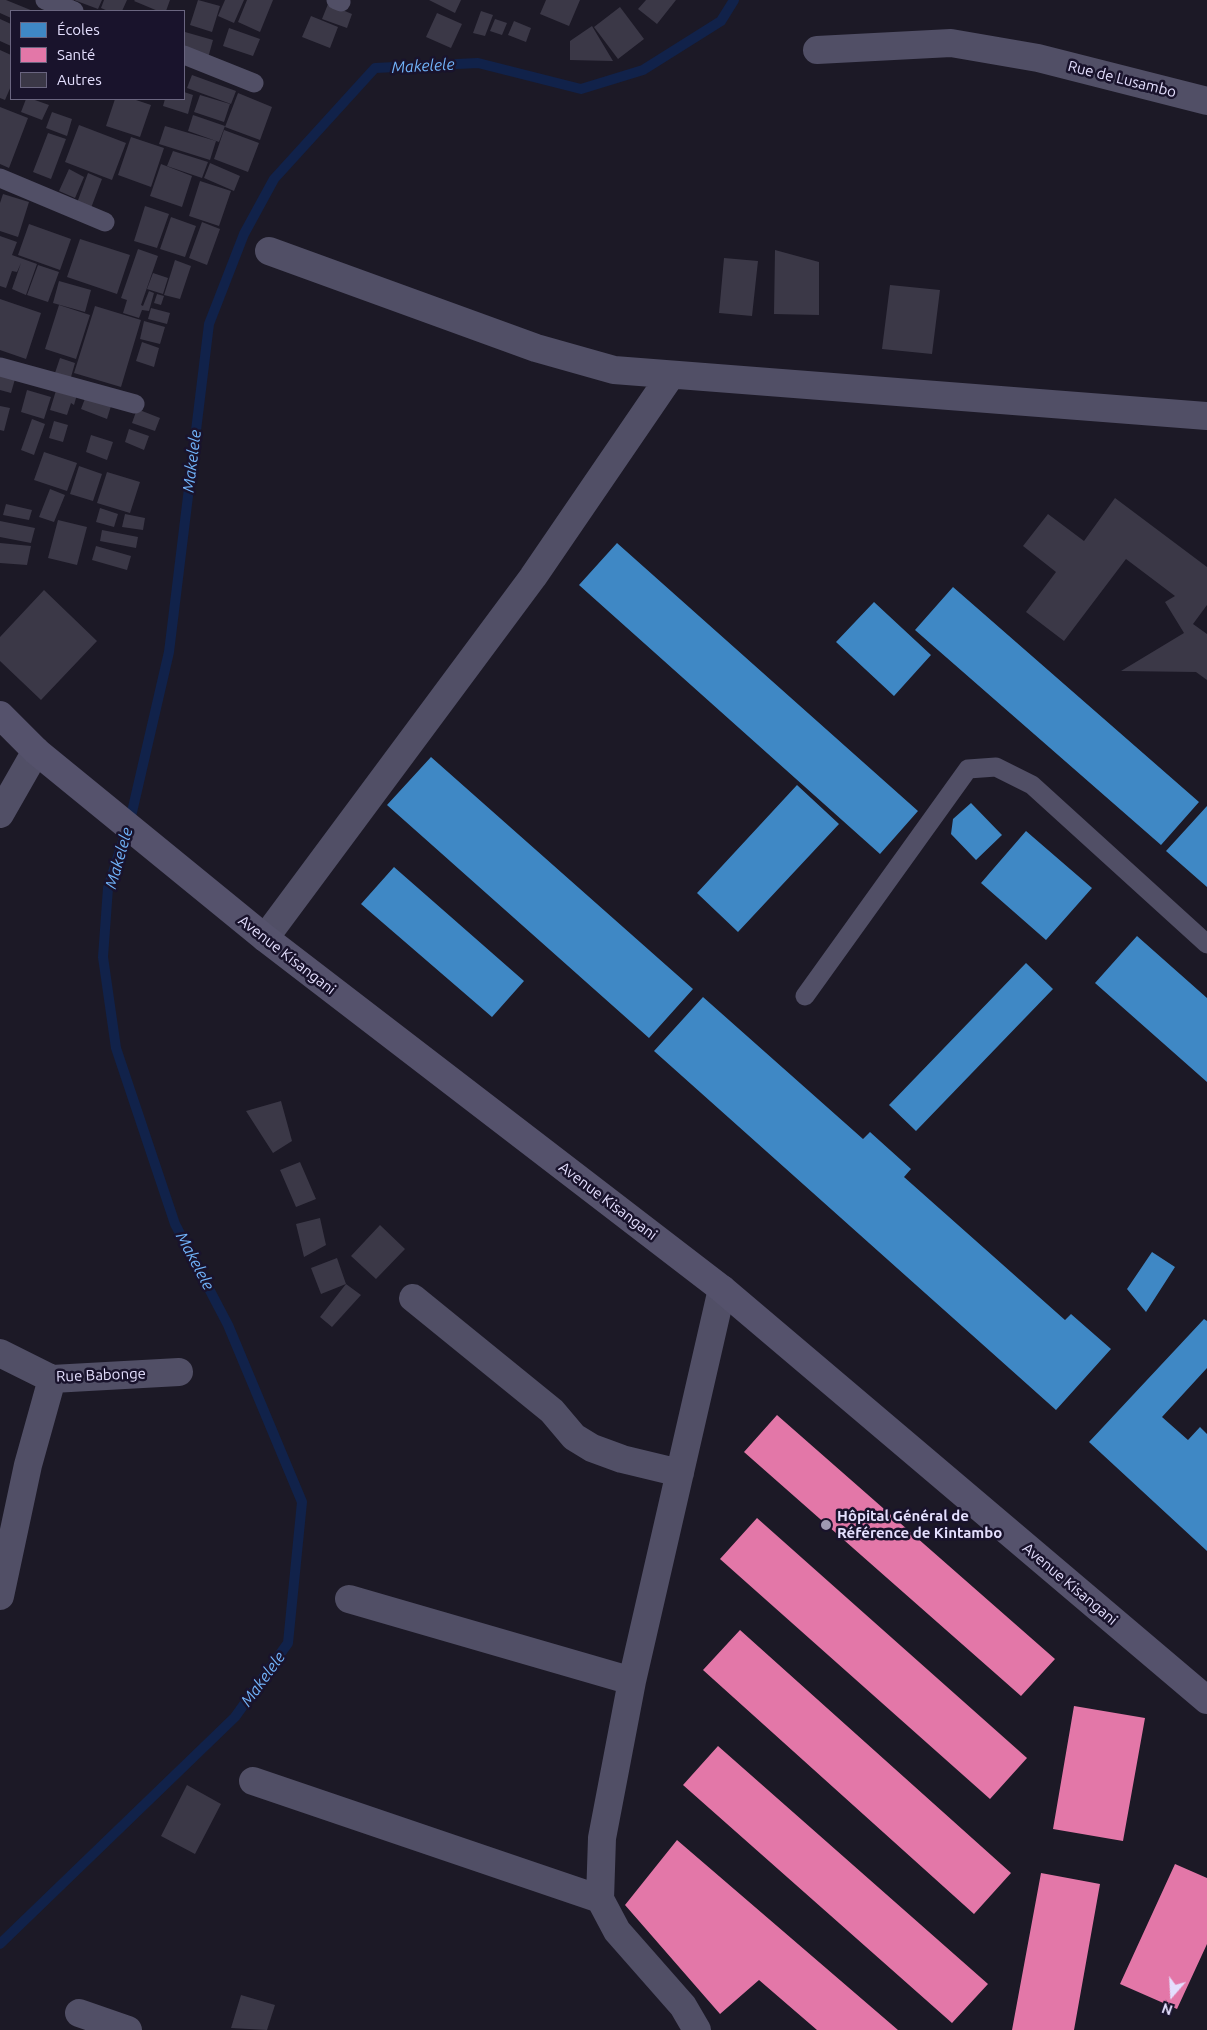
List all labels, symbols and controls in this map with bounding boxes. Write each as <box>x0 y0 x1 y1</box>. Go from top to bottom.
legend <box>10 10 185 100</box>
text: Écoles <box>57 21 100 38</box>
text: Santé <box>57 46 95 63</box>
water label: Makelele <box>391 55 455 77</box>
street label: Rue de Lusambo <box>1066 57 1178 101</box>
text: Autres <box>57 71 102 88</box>
water label: Makelele <box>179 429 205 493</box>
water label: Makelele <box>101 825 137 891</box>
street label: Avenue Kisangani <box>235 911 339 999</box>
street label: Avenue Kisangani <box>555 1158 661 1244</box>
water label: Makelele <box>172 1229 218 1293</box>
street label: Rue Babonge <box>56 1364 146 1386</box>
place label: Hôpital Général de Référence de Kintambo <box>837 1507 1002 1542</box>
marker: Hôpital Général de Référence de Kintambo <box>819 1518 833 1532</box>
street label: Avenue Kisangani <box>1019 1539 1121 1629</box>
water label: Makelele <box>237 1648 289 1710</box>
north arrow <box>1147 1970 1197 2020</box>
text: N <box>1160 2000 1175 2018</box>

